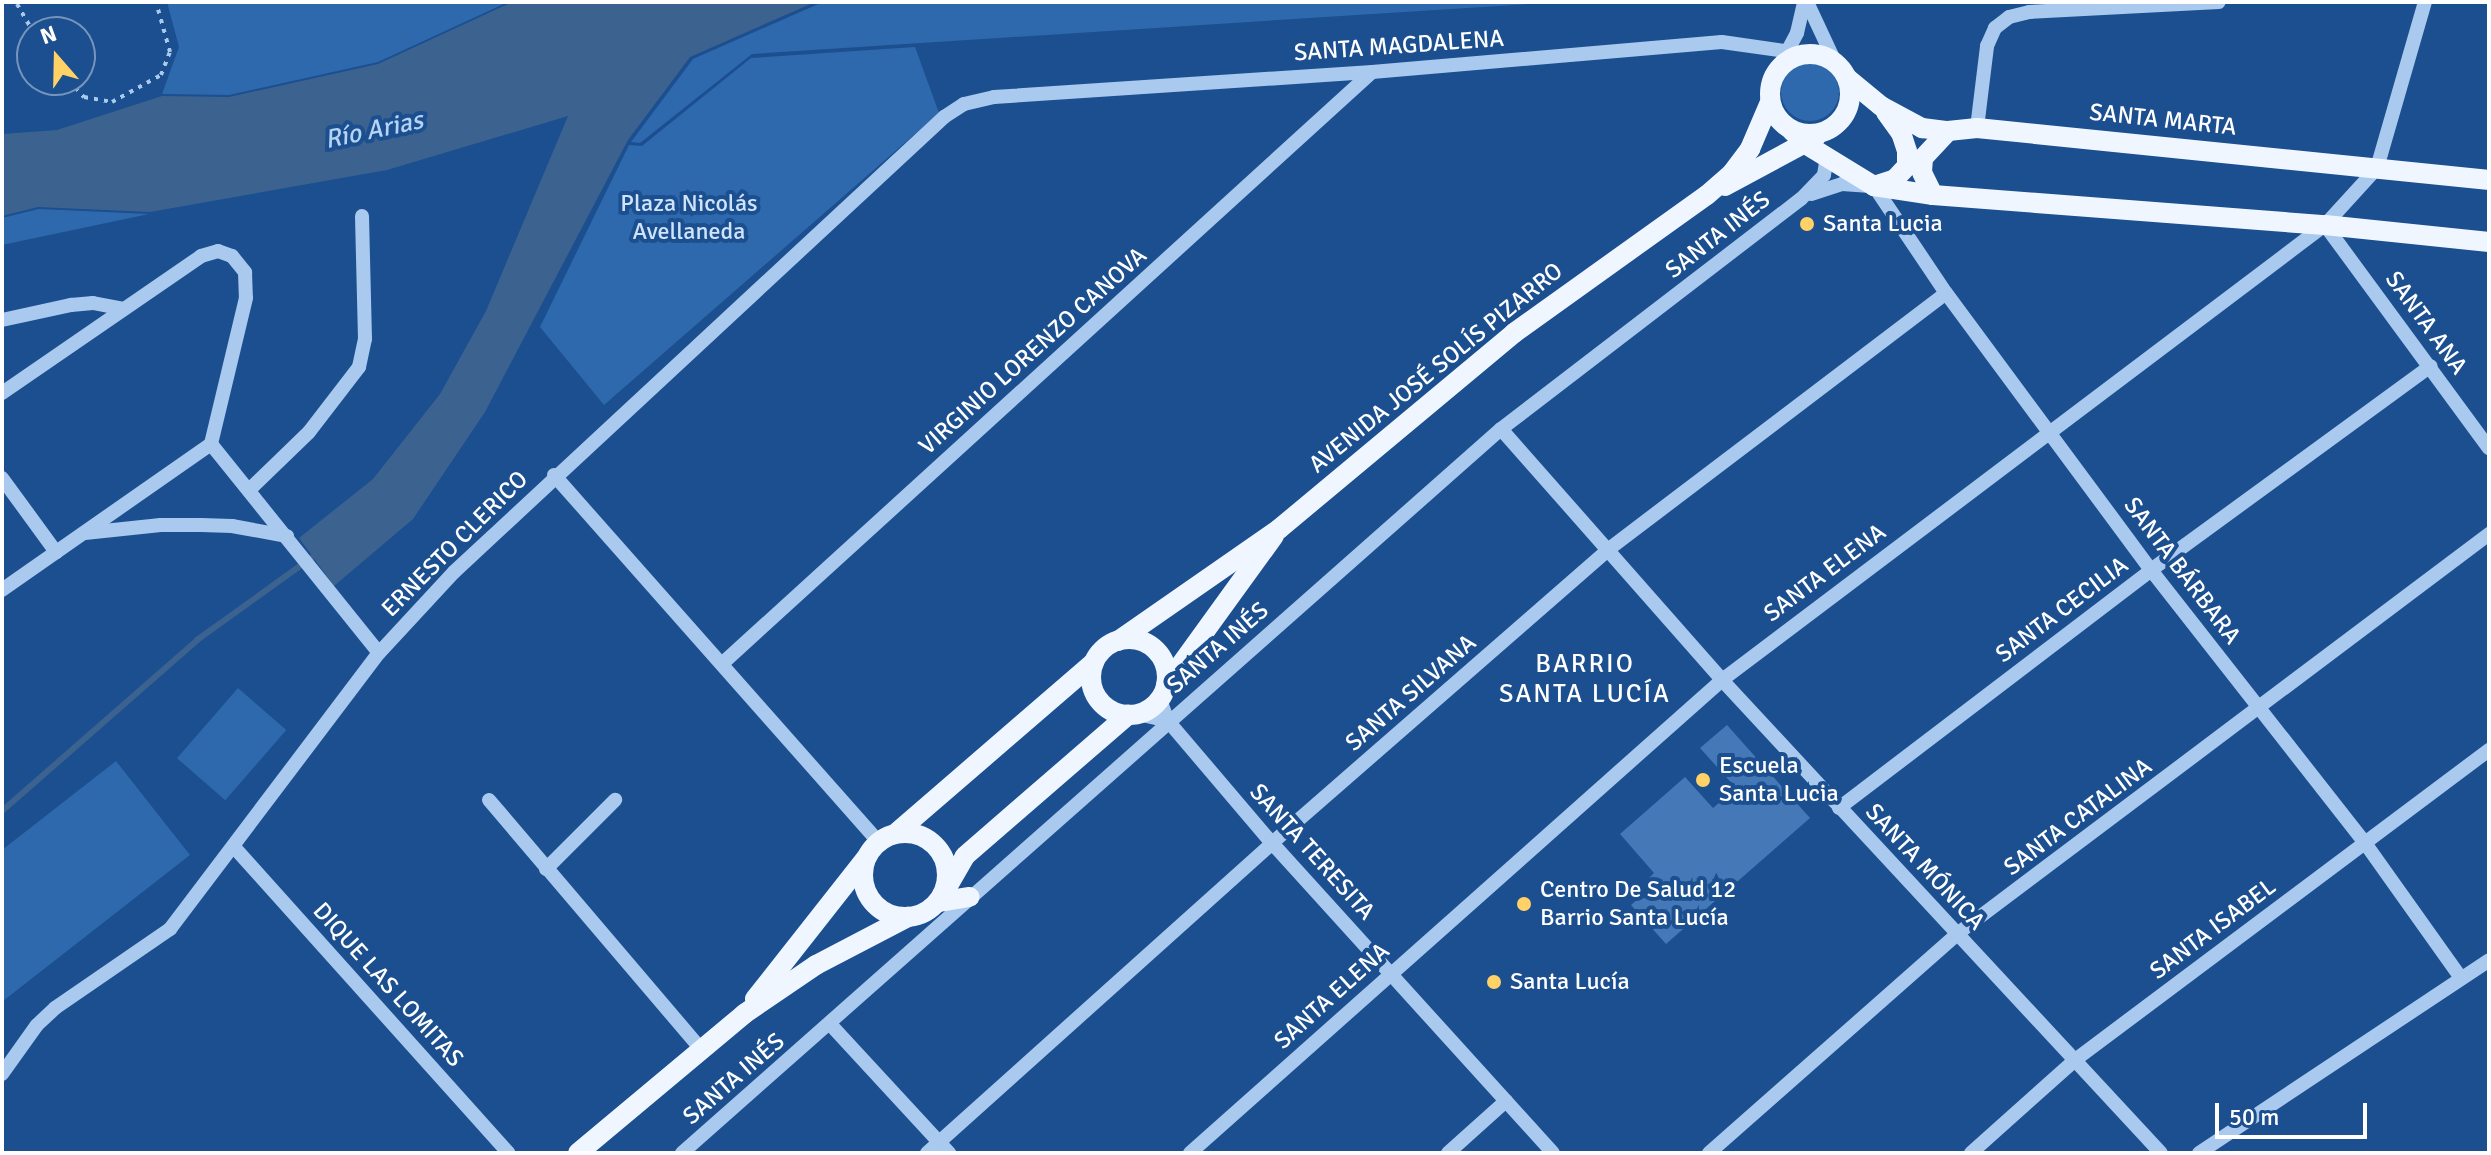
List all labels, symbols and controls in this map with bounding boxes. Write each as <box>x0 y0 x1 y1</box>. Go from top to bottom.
north arrow <box>16 16 96 96</box>
text: N <box>36 20 60 50</box>
street label: SANTA MAGDALENA <box>1293 24 1505 68</box>
street label: SANTA MARTA <box>2088 98 2238 142</box>
water label: Río Arias <box>322 105 426 157</box>
street label: SANTA INÉS <box>1660 185 1776 285</box>
park label: Plaza Nicolás Avellaneda <box>620 190 758 246</box>
place label: Santa Lucia <box>1823 210 1943 238</box>
marker: Santa Lucia <box>1798 215 1816 233</box>
street label: VIRGINIO LORENZO CANOVA <box>913 241 1153 461</box>
street label: AVENIDA JOSÉ SOLÍS PIZARRO <box>1303 257 1569 479</box>
street label: SANTA ANA <box>2379 266 2473 380</box>
street label: ERNESTO CLERICO <box>376 465 534 623</box>
street label: SANTA BÁRBARA <box>2117 492 2247 650</box>
street label: SANTA ELENA <box>1758 518 1892 628</box>
street label: SANTA CECILIA <box>1990 551 2134 669</box>
street label: SANTA INÉS <box>1161 596 1275 700</box>
street label: SANTA SILVANA <box>1340 628 1482 758</box>
district label: BARRIO SANTA LUCÍA <box>1499 649 1671 710</box>
place label: Escuela Santa Lucia <box>1719 752 1839 808</box>
street label: SANTA CATALINA <box>1998 752 2158 882</box>
marker: Escuela Santa Lucia <box>1694 771 1712 789</box>
street label: SANTA TERESITA <box>1243 778 1381 926</box>
street label: SANTA MÓNICA <box>1859 798 1991 936</box>
street label: SANTA ISABEL <box>2144 872 2282 986</box>
place label: Centro De Salud 12 Barrio Santa Lucía <box>1540 876 1736 932</box>
marker: Centro De Salud 12 Barrio Santa Lucía <box>1515 895 1533 913</box>
street label: DIQUE LAS LOMITAS <box>307 897 469 1073</box>
street label: SANTA ELENA <box>1268 937 1396 1055</box>
place label: Santa Lucía <box>1510 968 1630 996</box>
marker: Santa Lucía <box>1485 973 1503 991</box>
street label: SANTA INÉS <box>677 1027 791 1131</box>
scale bar <box>2219 1087 2371 1137</box>
text: 50 m <box>2229 1102 2279 1132</box>

